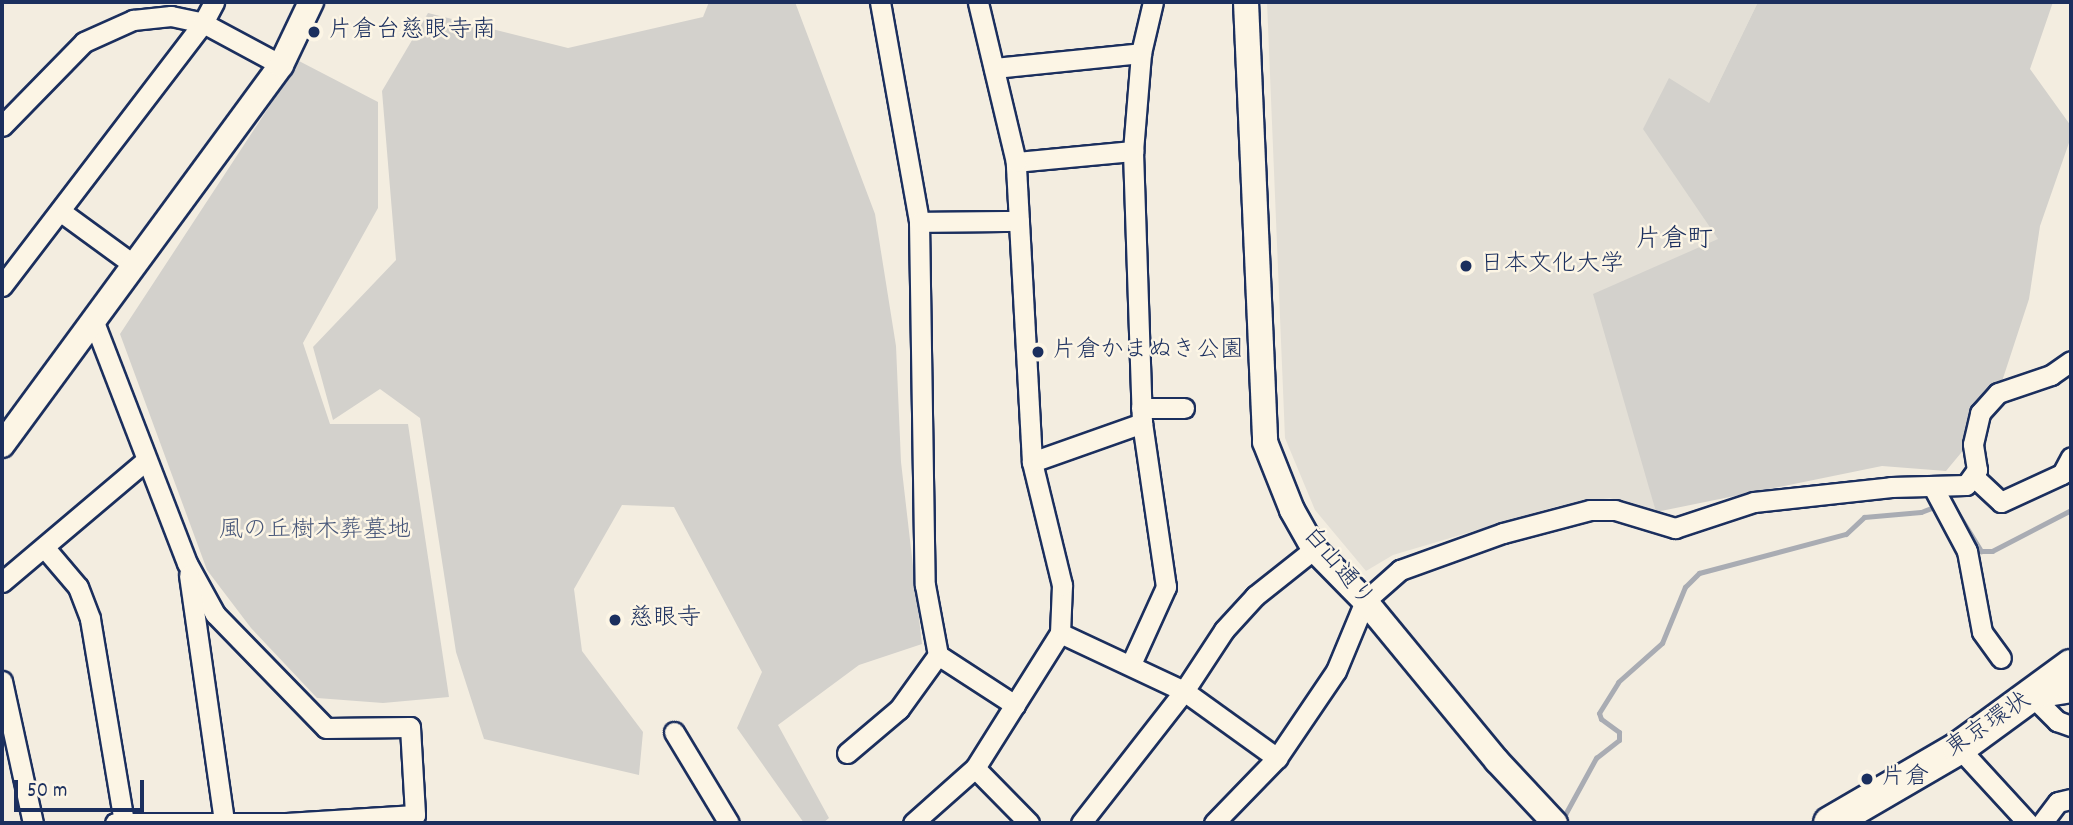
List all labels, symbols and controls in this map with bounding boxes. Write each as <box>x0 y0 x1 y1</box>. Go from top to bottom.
place label: 片倉台慈眼寺南 <box>328 18 496 46</box>
marker: 片倉台慈眼寺南 <box>306 24 322 40</box>
district label: 片倉町 <box>1635 225 1713 257</box>
place label: 日本文化大学 <box>1480 252 1624 280</box>
marker: 日本文化大学 <box>1458 258 1474 274</box>
place label: 片倉かまぬき公園 <box>1052 338 1244 366</box>
marker: 片倉かまぬき公園 <box>1030 344 1046 360</box>
park label: 風の丘樹木葬墓地 <box>219 518 411 546</box>
street label: 白山通り <box>1295 522 1379 614</box>
place label: 慈眼寺 <box>629 606 701 634</box>
marker: 慈眼寺 <box>607 612 623 628</box>
street label: 東京環状 <box>1941 687 2037 765</box>
place label: 片倉 <box>1881 765 1929 793</box>
scale bar <box>18 766 147 810</box>
marker: 片倉 <box>1859 771 1875 787</box>
text: 50 m <box>27 777 67 807</box>

